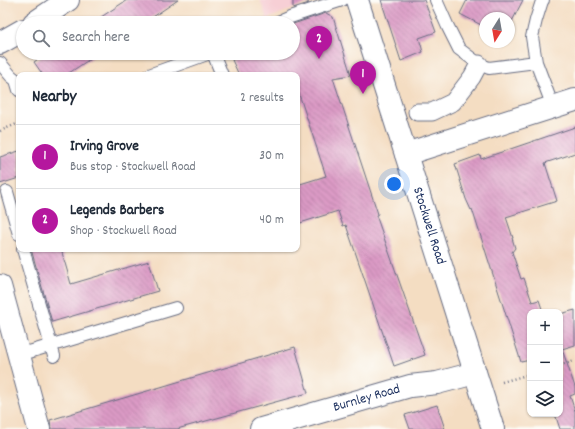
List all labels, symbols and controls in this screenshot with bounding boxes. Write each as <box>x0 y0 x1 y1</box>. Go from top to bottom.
north arrow <box>479 12 515 48</box>
search box <box>16 16 300 60</box>
pin: 2 <box>306 26 332 59</box>
icon: search <box>30 27 52 49</box>
text: Search here <box>62 27 130 49</box>
pin: 1 <box>350 61 376 94</box>
text: Nearby <box>32 86 76 110</box>
text: 2 results <box>240 89 284 108</box>
text: Irving Grove <box>70 136 139 158</box>
text: 1 <box>44 147 46 166</box>
text: 30 m <box>259 147 284 166</box>
text: Bus stop · Stockwell Road <box>70 158 196 177</box>
your location <box>384 174 404 194</box>
street label: Stockwell Road <box>407 185 450 267</box>
text: Legends Barbers <box>70 200 164 222</box>
text: 2 <box>42 211 48 230</box>
text: 40 m <box>260 211 284 230</box>
text: Shop · Stockwell Road <box>70 222 177 241</box>
map controls <box>527 309 563 417</box>
button: + <box>527 309 563 345</box>
button: − <box>527 345 563 381</box>
street label: Burnley Road <box>331 379 403 418</box>
button: layers <box>527 381 563 417</box>

